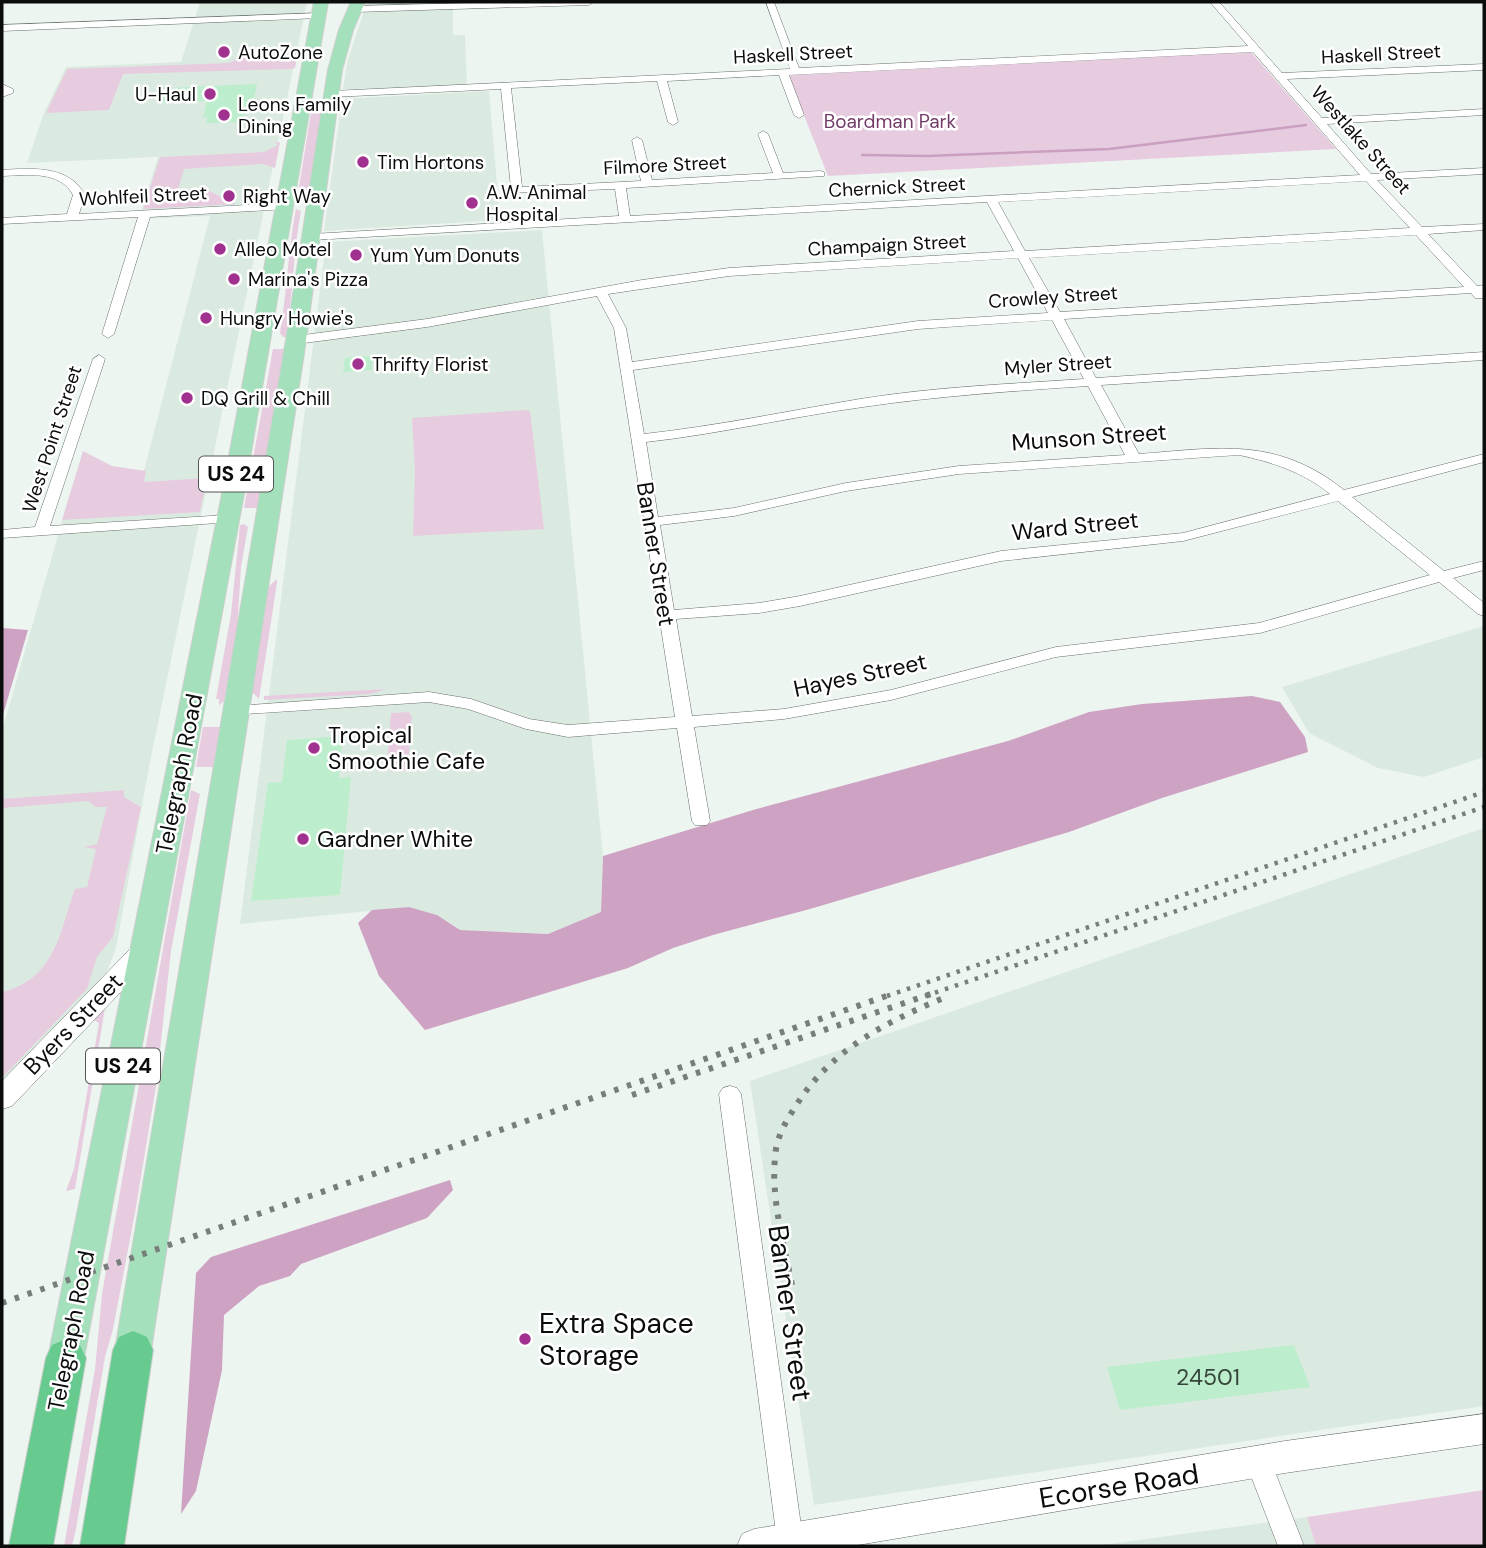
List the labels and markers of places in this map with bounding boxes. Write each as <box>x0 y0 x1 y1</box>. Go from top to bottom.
place label: AutoZone <box>238 40 323 65</box>
marker: AutoZone <box>216 44 232 60</box>
place label: U-Haul <box>135 82 196 107</box>
marker: U-Haul <box>202 86 218 102</box>
place label: Leons Family Dining <box>238 92 352 139</box>
marker: Leons Family Dining <box>216 107 232 123</box>
place label: Tim Hortons <box>377 150 484 175</box>
marker: Tim Hortons <box>355 154 371 170</box>
place label: A.W. Animal Hospital <box>486 180 587 227</box>
place label: Right Way <box>243 184 331 209</box>
marker: Right Way <box>221 188 237 204</box>
marker: A.W. Animal Hospital <box>464 195 480 211</box>
place label: Alleo Motel <box>234 237 331 262</box>
marker: Alleo Motel <box>212 241 228 257</box>
place label: Yum Yum Donuts <box>370 243 520 268</box>
marker: Yum Yum Donuts <box>348 247 364 263</box>
place label: Marina's Pizza <box>248 267 368 292</box>
marker: Marina's Pizza <box>226 271 242 287</box>
place label: Hungry Howie's <box>220 306 353 331</box>
marker: Hungry Howie's <box>198 310 214 326</box>
place label: Thrifty Florist <box>372 352 489 377</box>
marker: Thrifty Florist <box>350 356 366 372</box>
place label: DQ Grill & Chill <box>201 386 330 411</box>
marker: DQ Grill & Chill <box>179 390 195 406</box>
place label: Tropical Smoothie Cafe <box>328 720 485 776</box>
marker: Tropical Smoothie Cafe <box>306 740 322 756</box>
place label: Gardner White <box>317 824 473 854</box>
marker: Gardner White <box>295 831 311 847</box>
place label: Extra Space Storage <box>539 1305 694 1374</box>
marker: Extra Space Storage <box>517 1331 533 1347</box>

